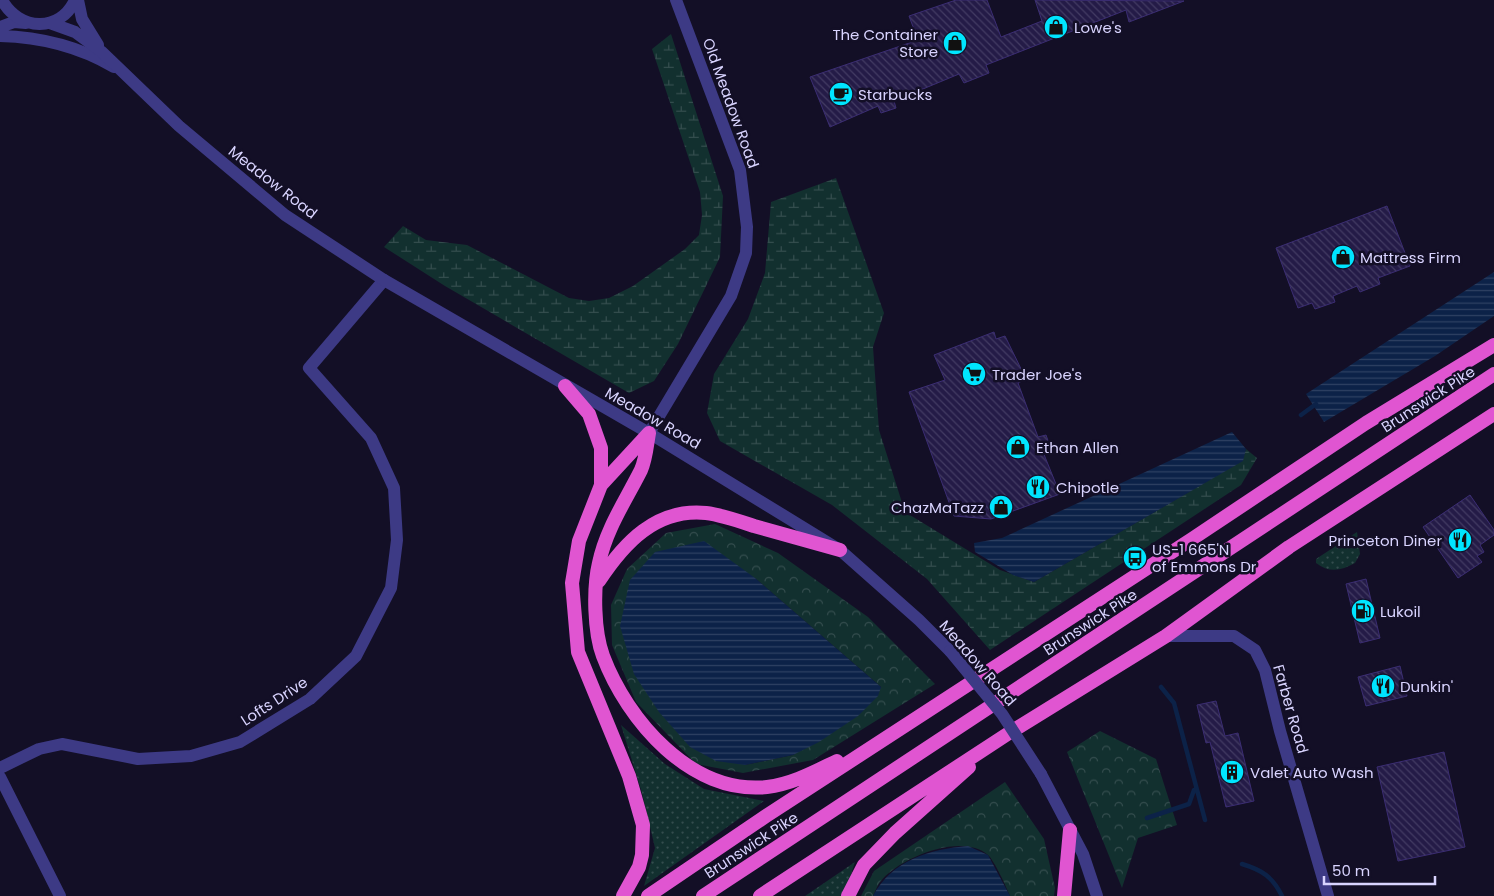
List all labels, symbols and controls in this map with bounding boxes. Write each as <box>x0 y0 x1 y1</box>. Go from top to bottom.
shop icon: Lowe's <box>1043 14 1069 40</box>
place label: Lowe's <box>1074 17 1122 38</box>
place label: The Container Store <box>832 24 938 62</box>
shop icon: The Container Store <box>942 30 968 56</box>
street label: Old Meadow Road <box>698 35 764 171</box>
cafe icon: Starbucks <box>828 81 854 107</box>
place label: Starbucks <box>858 84 933 105</box>
street label: Meadow Road <box>224 141 322 223</box>
shop icon: Mattress Firm <box>1330 244 1356 270</box>
place label: Mattress Firm <box>1360 247 1461 268</box>
supermarket icon: Trader Joe's <box>961 361 987 387</box>
street label: Brunswick Pike <box>1377 361 1479 437</box>
place label: Trader Joe's <box>992 364 1082 385</box>
street label: Meadow Road <box>601 382 705 454</box>
shop icon: Ethan Allen <box>1005 434 1031 460</box>
place label: Ethan Allen <box>1036 437 1119 458</box>
restaurant icon: Chipotle <box>1025 474 1051 500</box>
place label: Chipotle <box>1056 477 1119 498</box>
shop icon: ChazMaTazz <box>988 494 1014 520</box>
place label: ChazMaTazz <box>891 497 984 518</box>
restaurant icon: Princeton Diner <box>1447 527 1473 553</box>
place label: Princeton Diner <box>1329 530 1442 551</box>
place label: US-1 665'N of Emmons Dr <box>1152 539 1257 577</box>
bus stop icon: US-1 665'N of Emmons Dr <box>1122 545 1148 571</box>
street label: Brunswick Pike <box>1039 584 1141 660</box>
fuel station icon: Lukoil <box>1350 598 1376 624</box>
place label: Lukoil <box>1380 601 1421 622</box>
street label: Meadow Road <box>935 616 1021 710</box>
street label: Farber Road <box>1268 662 1314 756</box>
street label: Lofts Drive <box>236 672 312 730</box>
restaurant icon: Dunkin' <box>1370 673 1396 699</box>
place label: Dunkin' <box>1400 676 1453 697</box>
building icon: Valet Auto Wash <box>1219 759 1245 785</box>
place label: Valet Auto Wash <box>1250 762 1374 783</box>
street label: Brunswick Pike <box>700 807 802 883</box>
scale bar <box>1324 854 1435 886</box>
text: 50 m <box>1332 860 1370 881</box>

